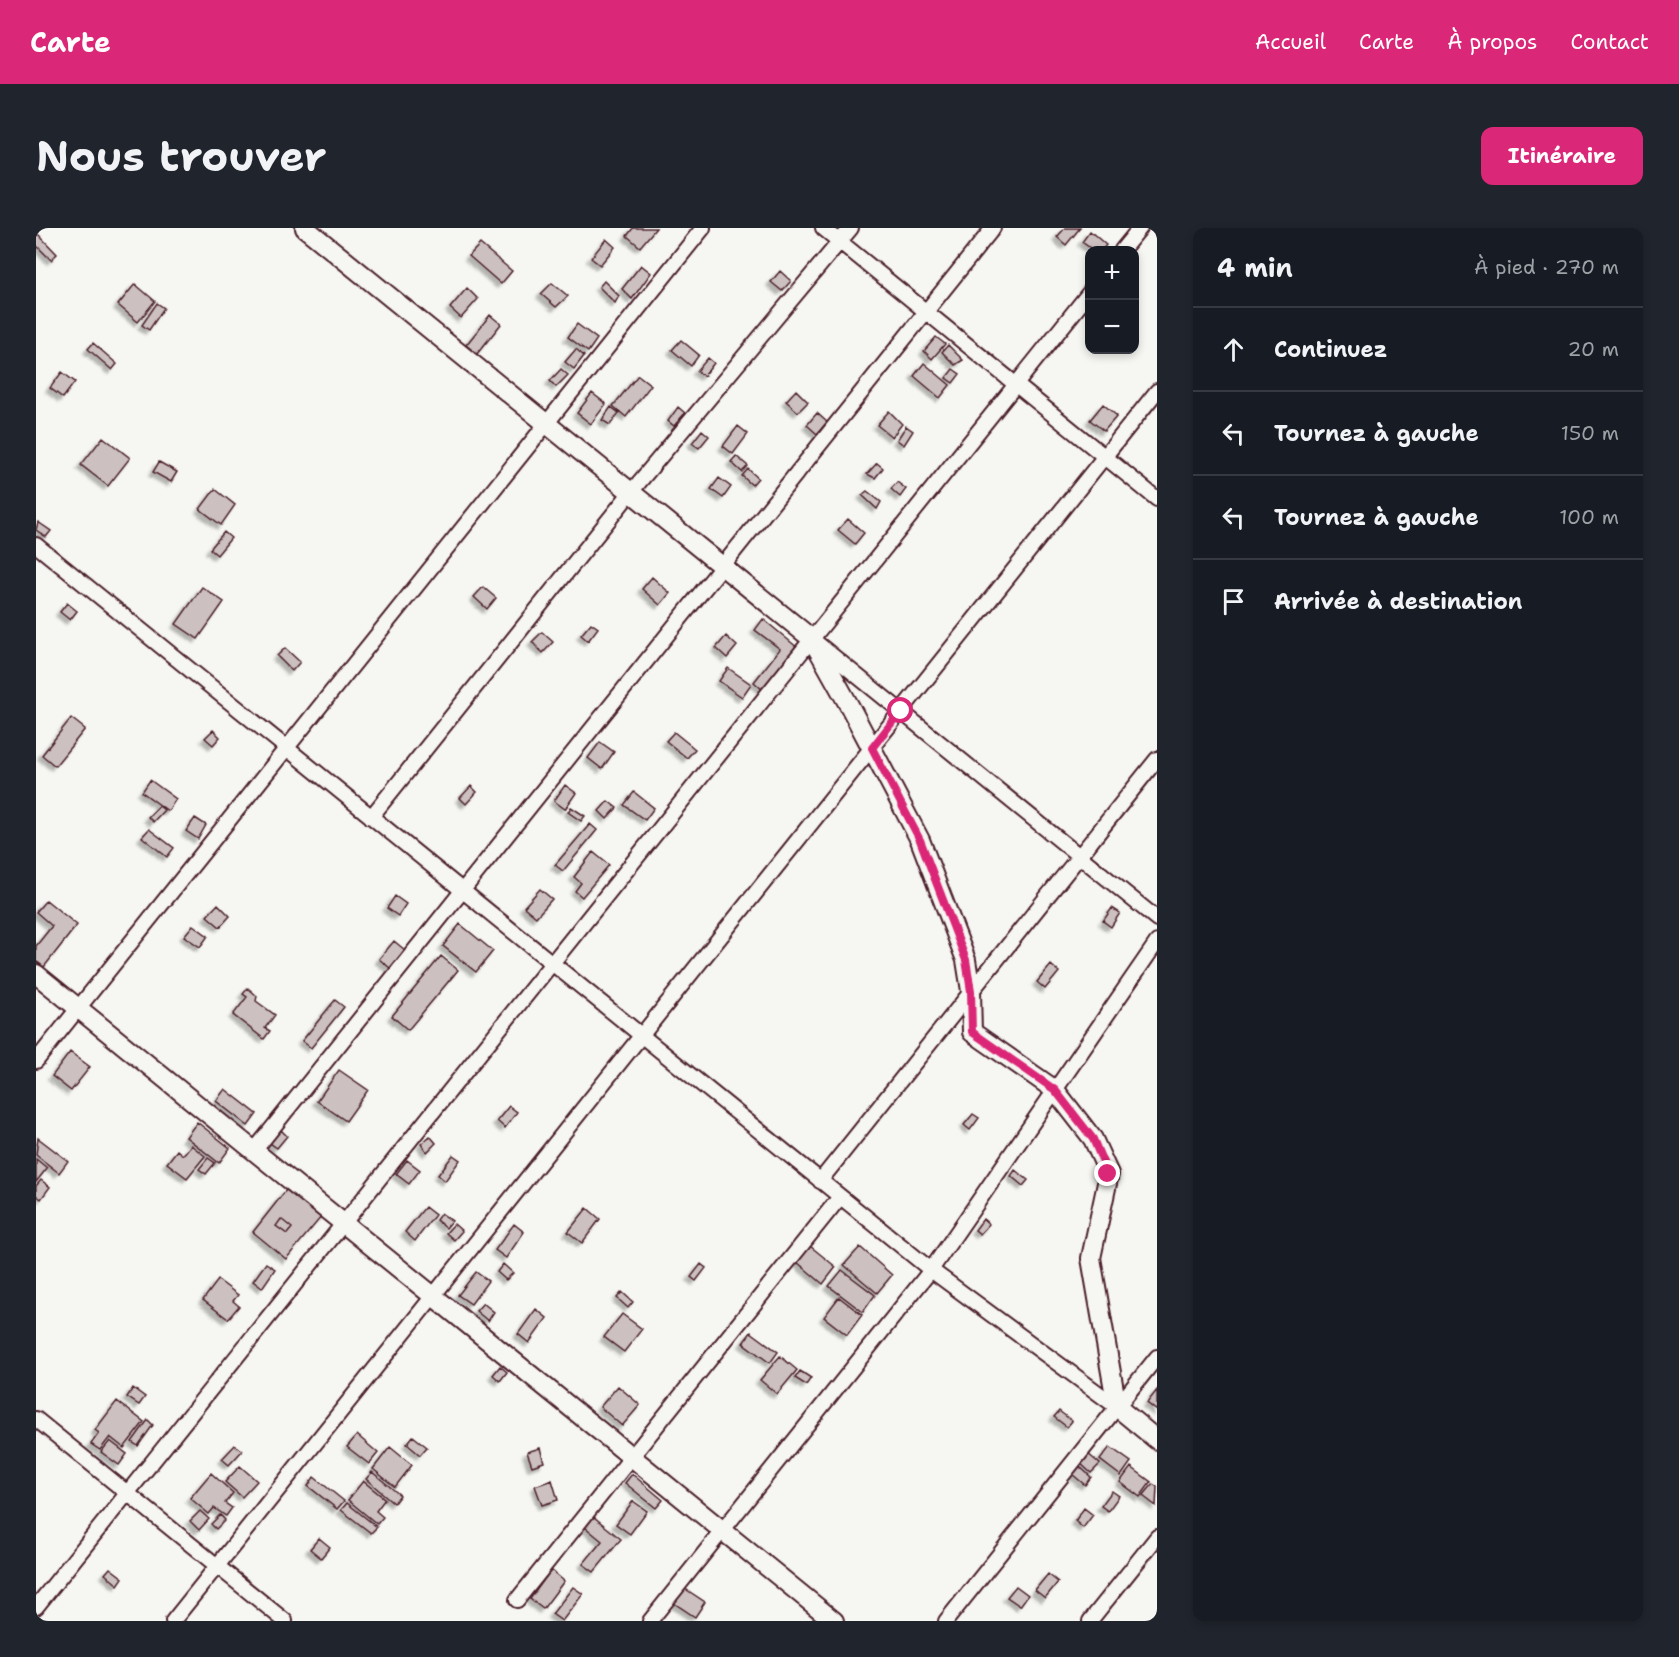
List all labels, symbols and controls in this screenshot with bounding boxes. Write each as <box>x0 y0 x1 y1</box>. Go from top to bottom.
text: Carte <box>30 23 111 61</box>
text: Accueil <box>1255 28 1326 56</box>
text: Carte <box>1359 28 1414 56</box>
text: À propos <box>1447 28 1537 56</box>
text: Contact <box>1570 28 1649 56</box>
button: Itinéraire <box>1481 127 1643 185</box>
text: Nous trouver <box>36 128 326 184</box>
map controls <box>1085 246 1139 354</box>
button: + <box>1085 246 1139 300</box>
text: 4 min <box>1217 250 1293 285</box>
text: À pied · 270 m <box>1474 254 1619 280</box>
button: − <box>1085 300 1139 354</box>
icon: ahead <box>1217 333 1250 366</box>
text: Continuez <box>1274 335 1387 364</box>
text: 20 m <box>1568 336 1619 362</box>
icon: left <box>1217 417 1250 450</box>
text: Tournez à gauche <box>1274 419 1479 448</box>
text: 150 m <box>1561 420 1619 446</box>
icon: left <box>1217 501 1250 534</box>
text: Tournez à gauche <box>1274 503 1479 532</box>
text: 100 m <box>1559 504 1619 530</box>
icon: arrive <box>1217 585 1250 618</box>
text: Arrivée à destination <box>1274 587 1522 616</box>
route start <box>887 697 913 723</box>
route end <box>1094 1160 1120 1186</box>

